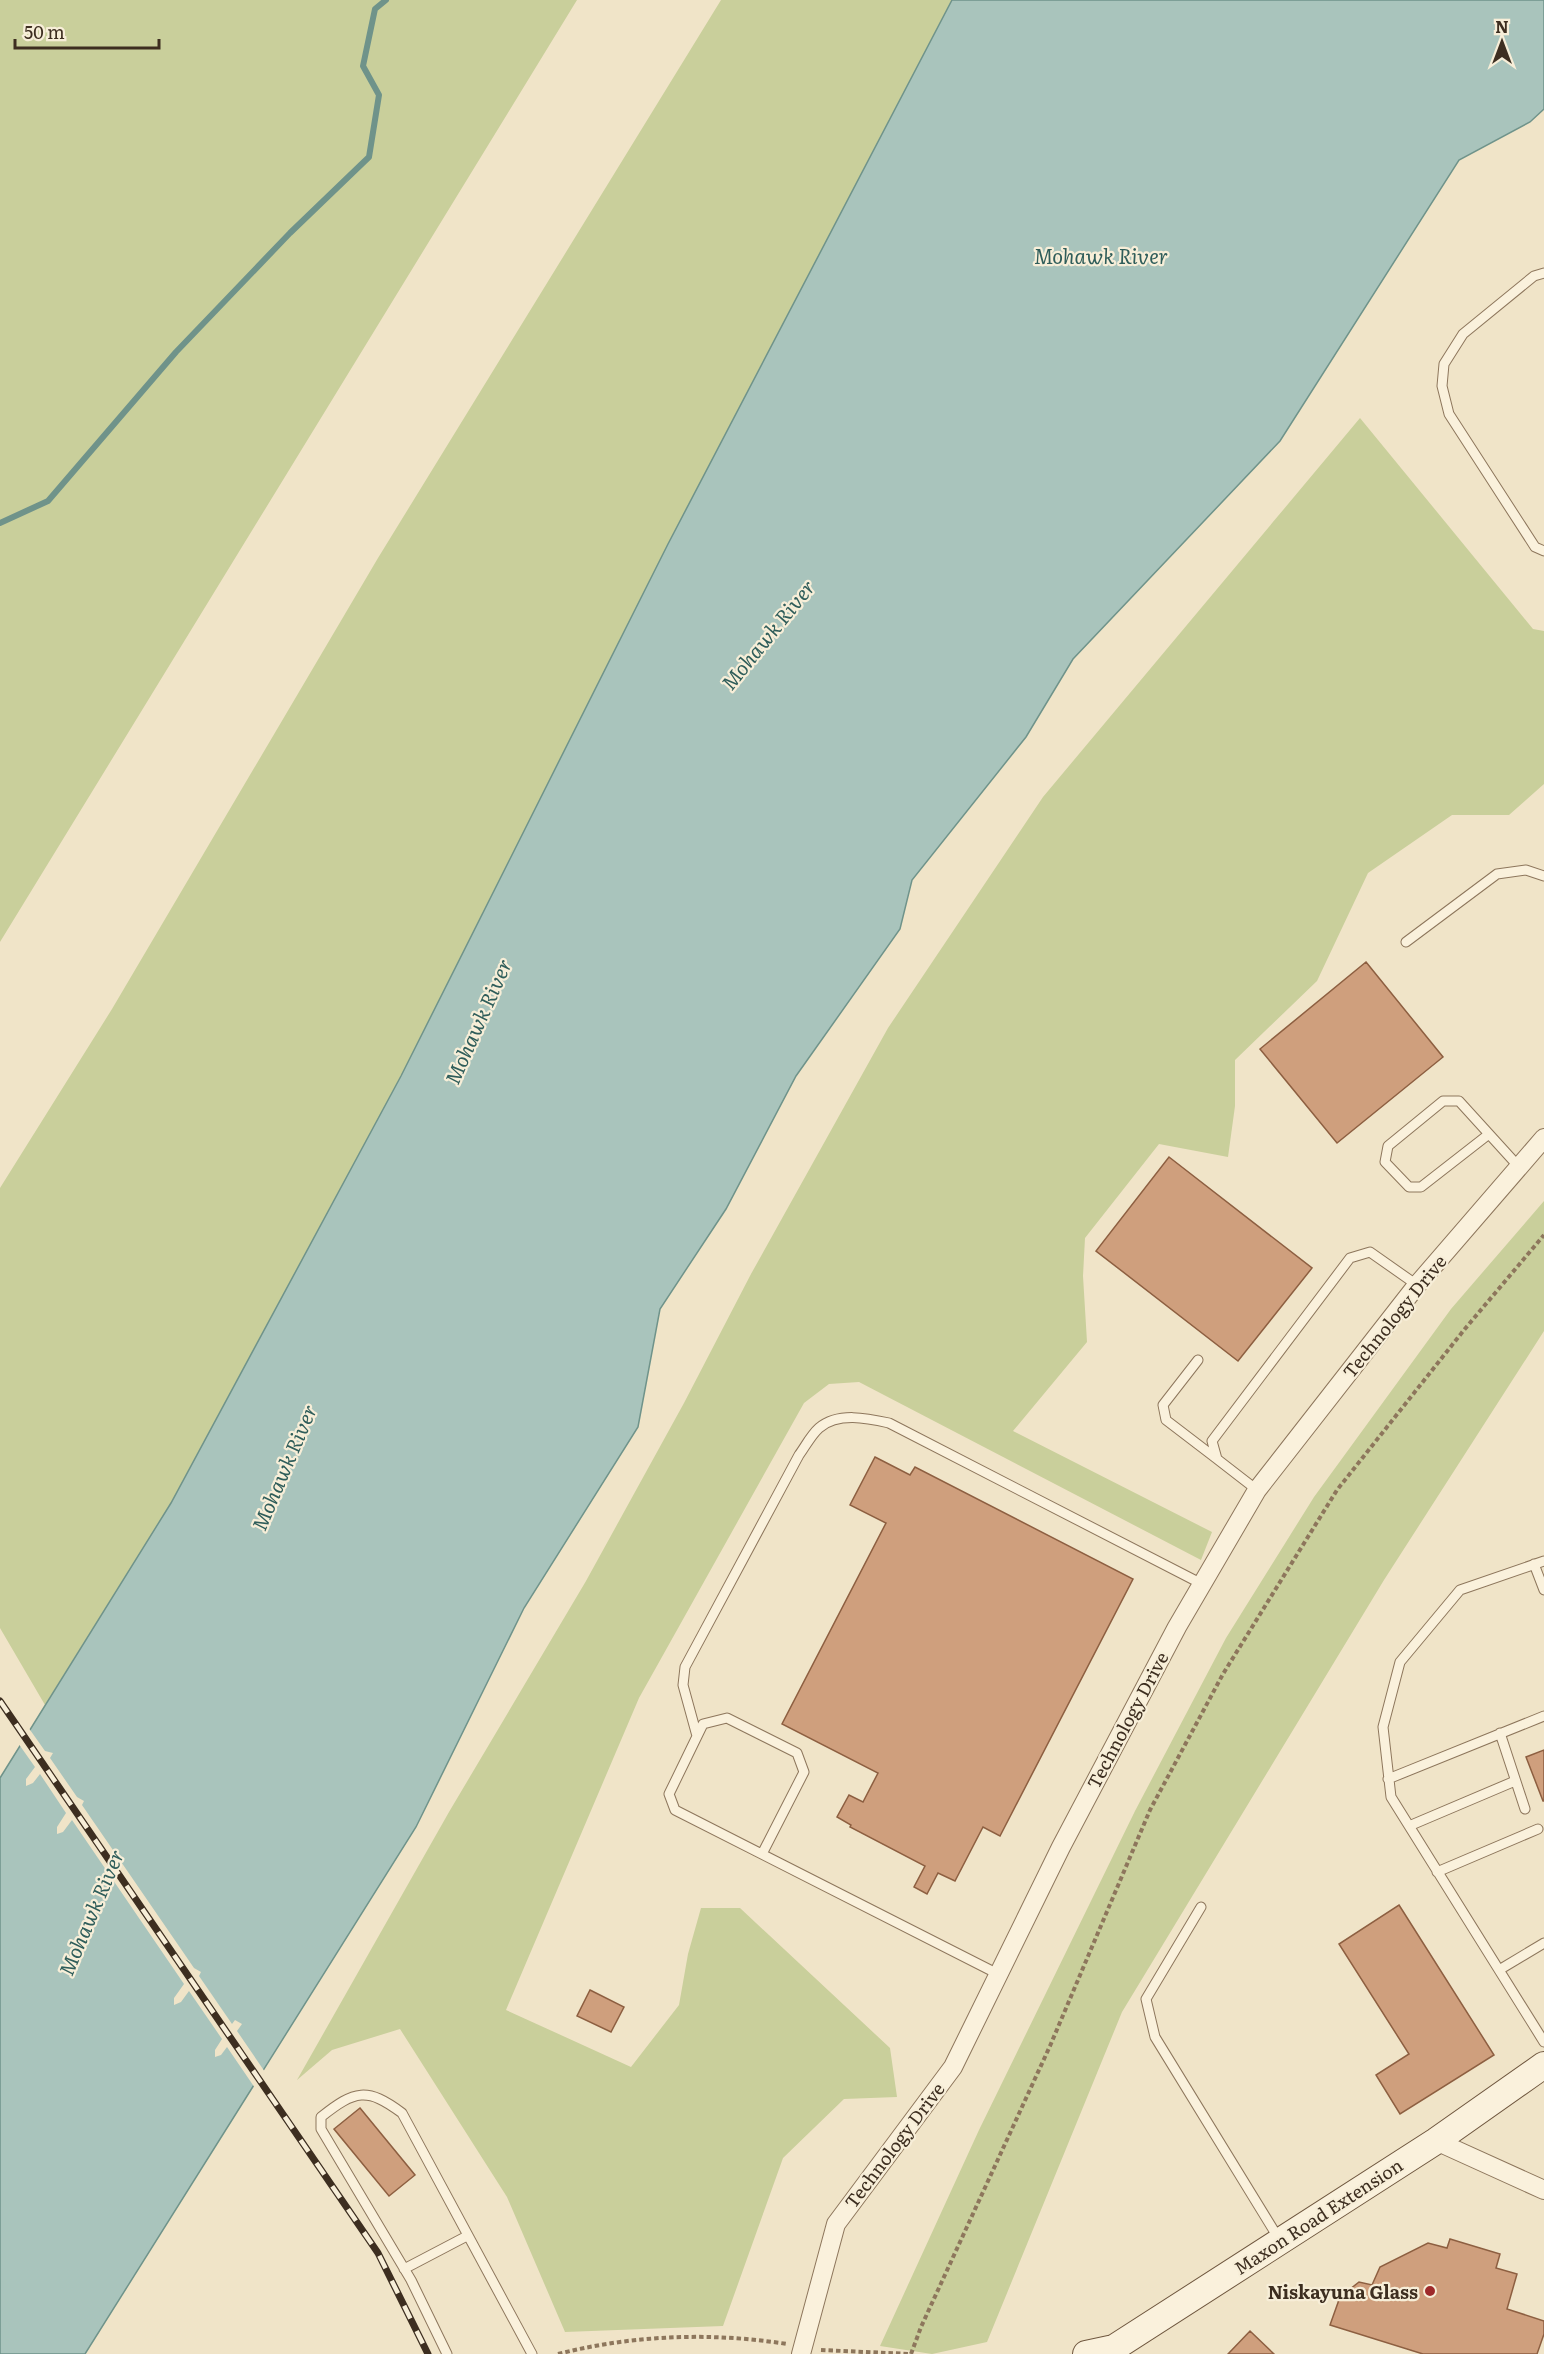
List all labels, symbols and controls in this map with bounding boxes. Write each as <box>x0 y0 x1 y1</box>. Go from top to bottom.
scale bar <box>15 12 159 50</box>
north arrow <box>1472 12 1532 72</box>
text: N <box>1495 14 1509 38</box>
text: 50 m <box>24 18 65 45</box>
water label: Mohawk River <box>1034 240 1168 270</box>
water label: Mohawk River <box>713 572 821 696</box>
water label: Mohawk River <box>436 954 518 1088</box>
street label: Technology Drive <box>1336 1249 1452 1383</box>
water label: Mohawk River <box>243 1399 323 1535</box>
street label: Technology Drive <box>1079 1647 1175 1793</box>
water label: Mohawk River <box>50 1844 130 1980</box>
street label: Technology Drive <box>838 2076 950 2214</box>
street label: Maxon Road Extension <box>1228 2151 1408 2281</box>
place label: Niskayuna Glass <box>1268 2278 1418 2305</box>
marker: Niskayuna Glass <box>1423 2284 1437 2298</box>

